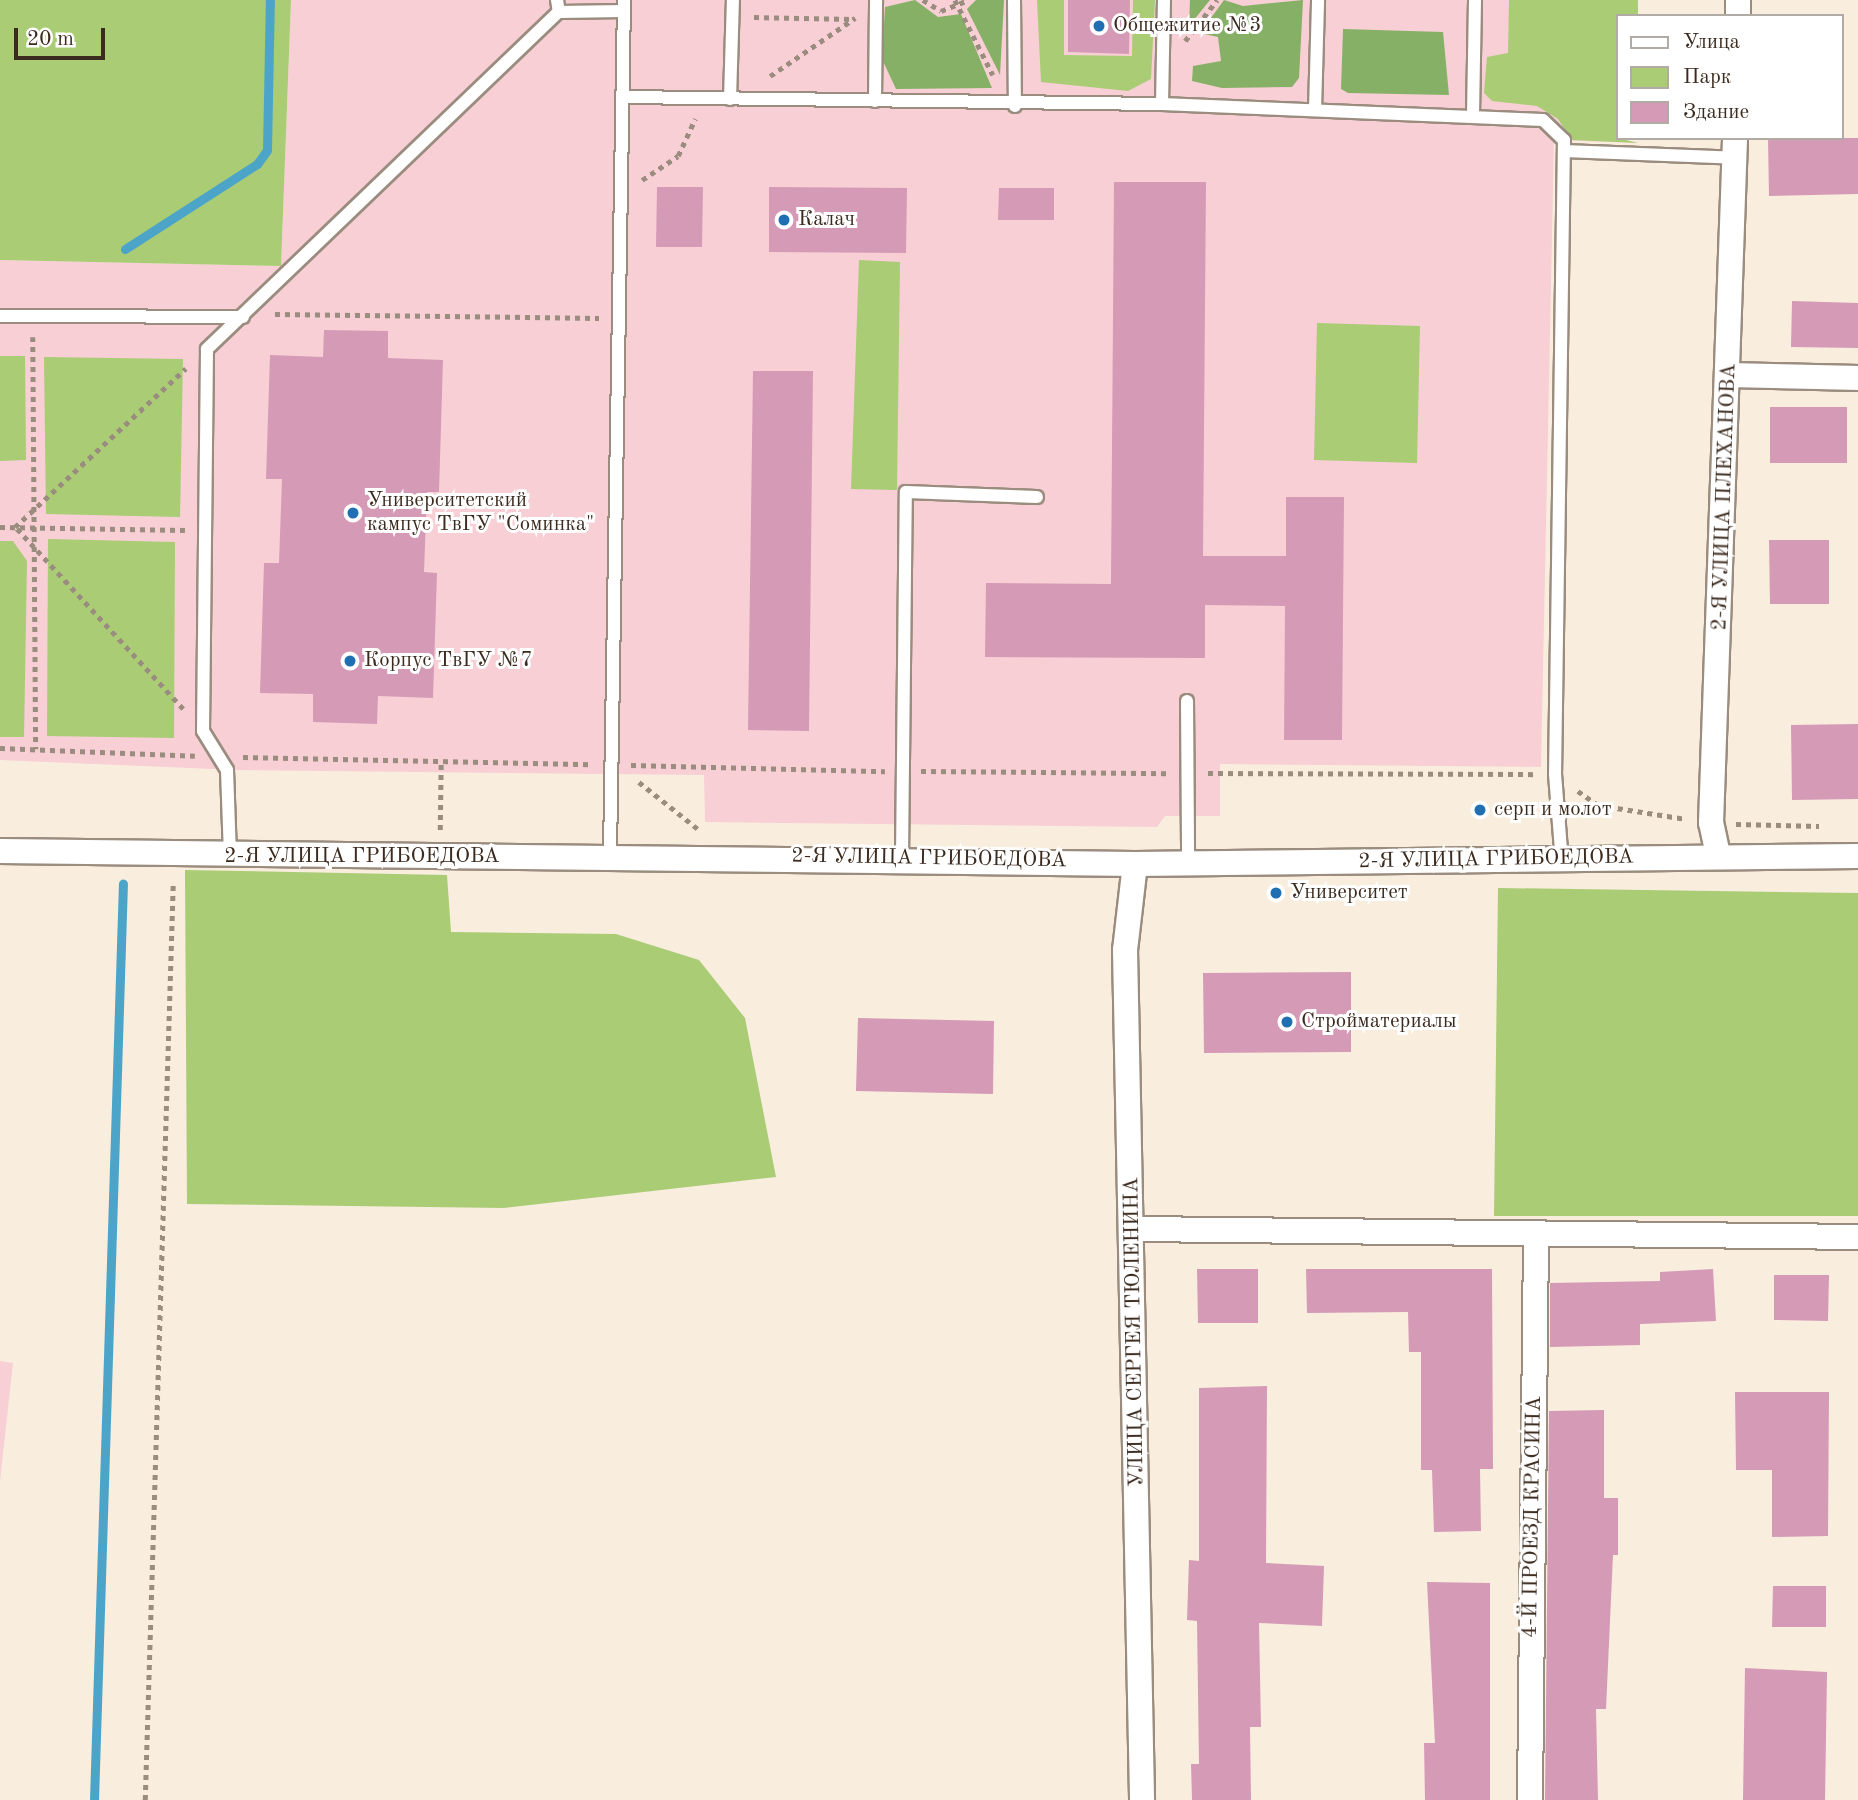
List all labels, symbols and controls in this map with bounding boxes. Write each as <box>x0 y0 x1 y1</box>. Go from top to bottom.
place label: Общежитие №3 <box>1113 13 1261 39</box>
scale bar <box>18 14 108 58</box>
legend <box>1616 14 1844 140</box>
marker: Общежитие №3 <box>1091 18 1107 34</box>
text: 20 m <box>27 29 74 50</box>
text: Улица <box>1683 32 1740 53</box>
text: Парк <box>1683 67 1731 88</box>
text: Здание <box>1683 102 1749 123</box>
place label: Калач <box>798 207 855 233</box>
marker: Калач <box>776 212 792 228</box>
street label: 2-Я УЛИЦА ПЛЕХАНОВА <box>1708 363 1742 631</box>
place label: Университетский кампус ТвГУ "Соминка" <box>367 488 594 538</box>
marker: Университетский кампус ТвГУ "Соминка" <box>345 505 361 521</box>
place label: Корпус ТвГУ №7 <box>364 648 533 674</box>
marker: Корпус ТвГУ №7 <box>342 653 358 669</box>
place label: серп и молот <box>1494 797 1612 823</box>
marker: серп и молот <box>1472 802 1488 818</box>
street label: 2-Я УЛИЦА ГРИБОЕДОВА <box>224 844 500 870</box>
street label: 2-Я УЛИЦА ГРИБОЕДОВА <box>791 844 1067 874</box>
street label: 2-Я УЛИЦА ГРИБОЕДОВА <box>1358 845 1634 875</box>
place label: Университет <box>1290 880 1408 906</box>
marker: Университет <box>1268 885 1284 901</box>
place label: Стройматериалы <box>1301 1009 1457 1035</box>
marker: Стройматериалы <box>1279 1014 1295 1030</box>
street label: УЛИЦА СЕРГЕЯ ТЮЛЕНИНА <box>1120 1177 1150 1487</box>
street label: 4-Й ПРОЕЗД КРАСИНА <box>1518 1396 1548 1638</box>

